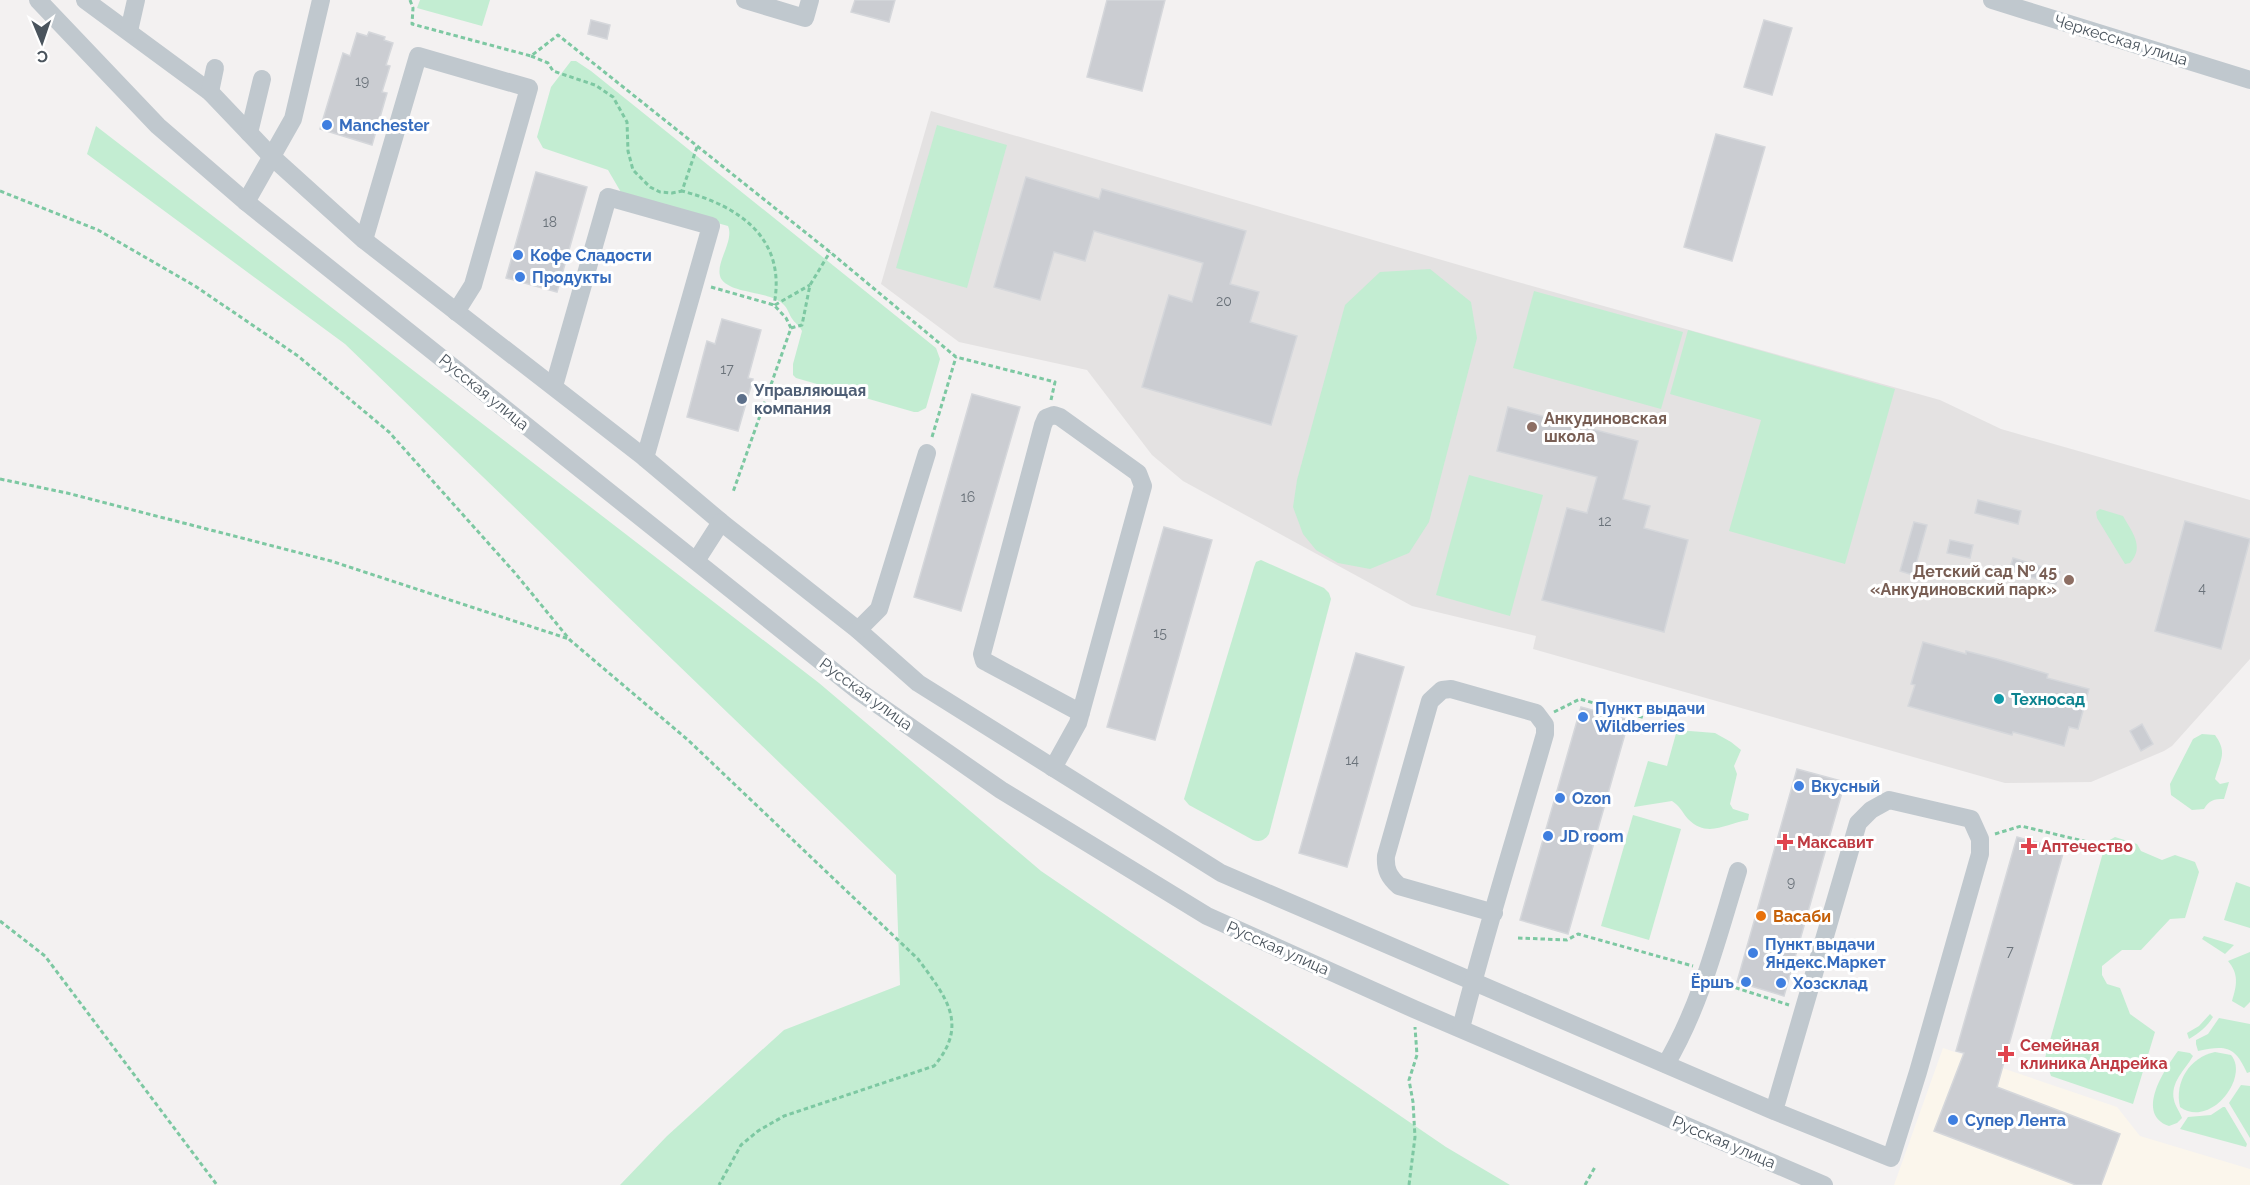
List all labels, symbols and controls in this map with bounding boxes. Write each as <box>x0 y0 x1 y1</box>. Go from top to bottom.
street label: Черкесская улица <box>2052 11 2190 69</box>
north arrow <box>12 12 72 72</box>
text: С <box>37 47 48 66</box>
house number: 19 <box>355 73 369 89</box>
place label: Manchester <box>339 116 430 135</box>
marker: Manchester <box>320 118 334 132</box>
house number: 18 <box>543 214 557 230</box>
place label: Кофе Сладости <box>530 246 652 265</box>
marker: Кофе Сладости <box>511 248 525 262</box>
place label: Продукты <box>532 268 612 287</box>
marker: Продукты <box>513 270 527 284</box>
house number: 20 <box>1216 293 1232 309</box>
street label: Русская улица <box>435 350 533 434</box>
house number: 17 <box>720 361 734 377</box>
place label: Управляющая компания <box>753 381 866 418</box>
marker: Управляющая компания <box>735 392 749 406</box>
place label: Анкудиновская школа <box>1544 409 1667 446</box>
marker: Анкудиновская школа <box>1525 420 1539 434</box>
house number: 16 <box>961 489 975 505</box>
house number: 12 <box>1598 513 1612 529</box>
place label: Детский сад № 45 «Анкудиновский парк» <box>1870 562 2057 599</box>
marker: Детский сад № 45 «Анкудиновский парк» <box>2062 573 2076 587</box>
house number: 4 <box>2198 580 2206 596</box>
house number: 15 <box>1153 625 1167 641</box>
street label: Русская улица <box>816 654 916 734</box>
place label: Техносад <box>2011 690 2085 709</box>
marker: Техносад <box>1992 692 2006 706</box>
place label: Пункт выдачи Wildberries <box>1595 699 1705 736</box>
marker: Пункт выдачи Wildberries <box>1576 710 1590 724</box>
house number: 14 <box>1345 752 1359 768</box>
place label: Вкусный <box>1811 777 1880 796</box>
marker: Вкусный <box>1792 779 1806 793</box>
place label: Ozon <box>1572 789 1611 808</box>
marker: Ozon <box>1553 791 1567 805</box>
place label: JD room <box>1560 827 1624 846</box>
marker: JD room <box>1541 829 1555 843</box>
place label: Максавит <box>1797 833 1874 852</box>
marker: Максавит <box>1778 835 1792 849</box>
place label: Аптечество <box>2041 837 2133 856</box>
marker: Аптечество <box>2022 839 2036 853</box>
house number: 9 <box>1787 874 1795 890</box>
place label: Васаби <box>1773 907 1831 926</box>
marker: Васаби <box>1754 909 1768 923</box>
street label: Русская улица <box>1224 917 1332 979</box>
place label: Пункт выдачи Яндекс.Маркет <box>1765 935 1886 972</box>
house number: 7 <box>2006 943 2014 959</box>
marker: Пункт выдачи Яндекс.Маркет <box>1746 946 1760 960</box>
place label: Ёршъ <box>1691 972 1734 992</box>
place label: Хозсклад <box>1792 974 1868 993</box>
marker: Ёршъ <box>1739 975 1753 989</box>
marker: Хозсклад <box>1774 976 1788 990</box>
place label: Семейная клиника Андрейка <box>2020 1036 2168 1073</box>
marker: Семейная клиника Андрейка <box>1997 1045 2015 1063</box>
place label: Супер Лента <box>1965 1111 2066 1130</box>
street label: Русская улица <box>1670 1112 1778 1172</box>
marker: Супер Лента <box>1946 1113 1960 1127</box>

